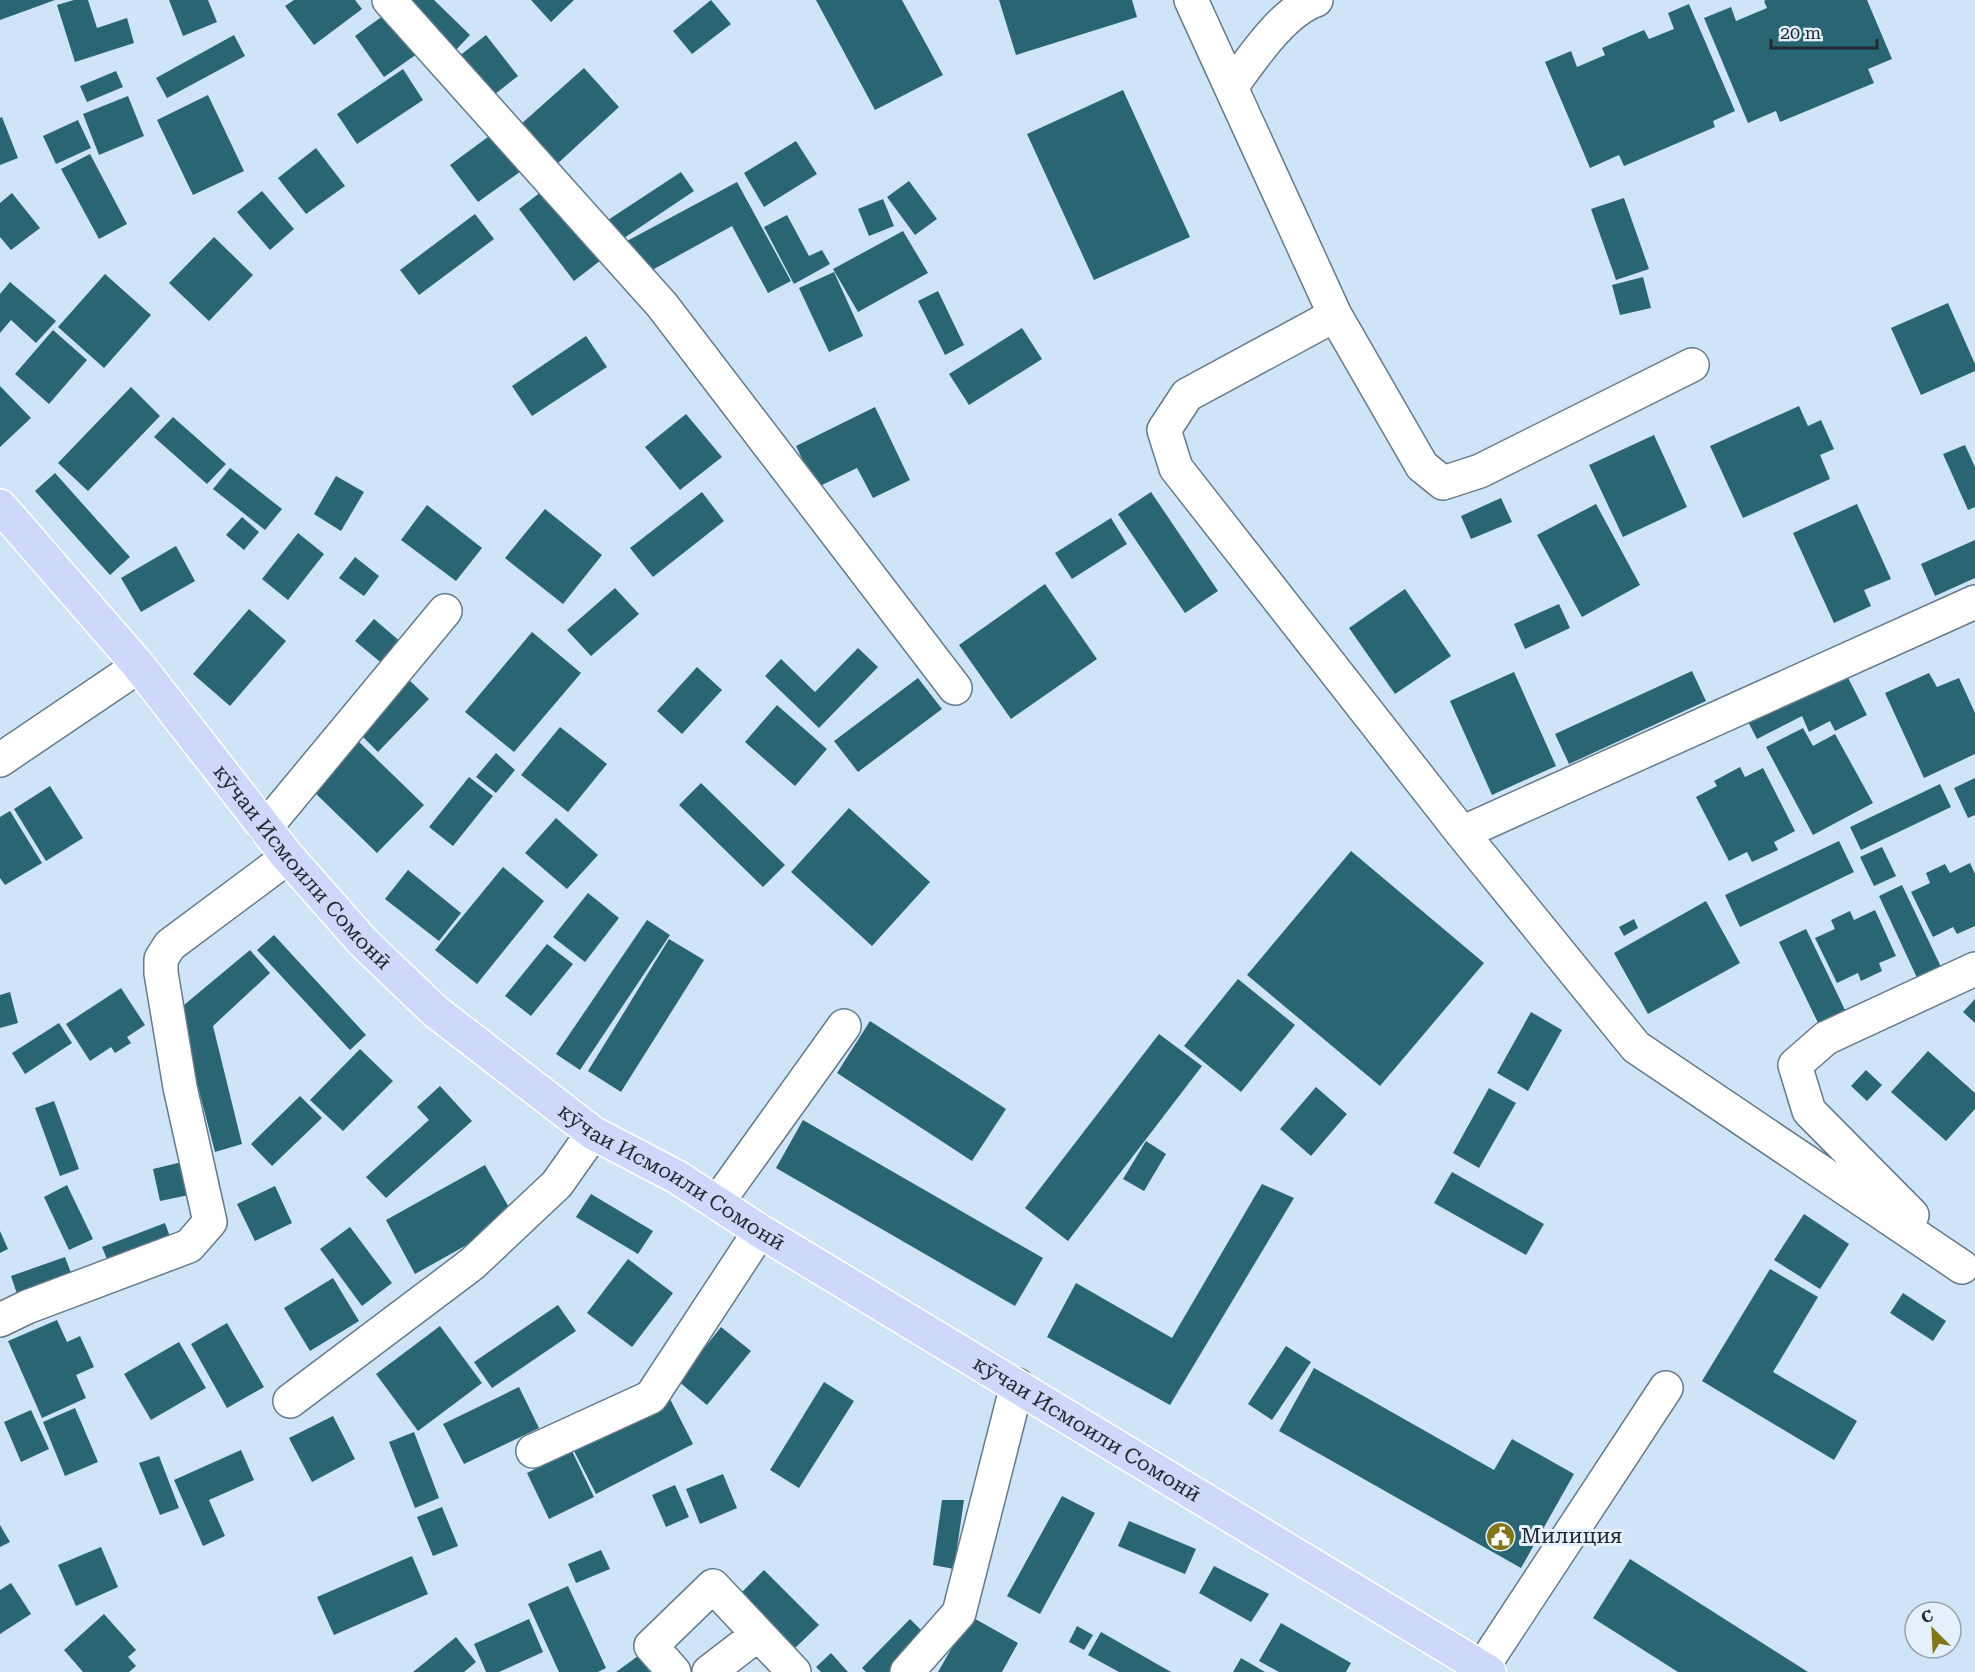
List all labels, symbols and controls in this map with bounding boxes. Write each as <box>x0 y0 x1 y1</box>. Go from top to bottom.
scale bar <box>1771 12 1878 50</box>
text: 20 m <box>1780 22 1821 43</box>
street label: кӯчаи Исмоили Сомонӣ <box>208 760 396 974</box>
street label: кӯчаи Исмоили Сомонӣ <box>553 1099 789 1255</box>
street label: кӯчаи Исмоили Сомонӣ <box>969 1351 1205 1507</box>
public building icon: Милиция <box>1484 1520 1516 1552</box>
place label: Милиция <box>1521 1524 1622 1548</box>
north arrow <box>1903 1600 1963 1660</box>
text: С <box>1918 1606 1936 1628</box>

